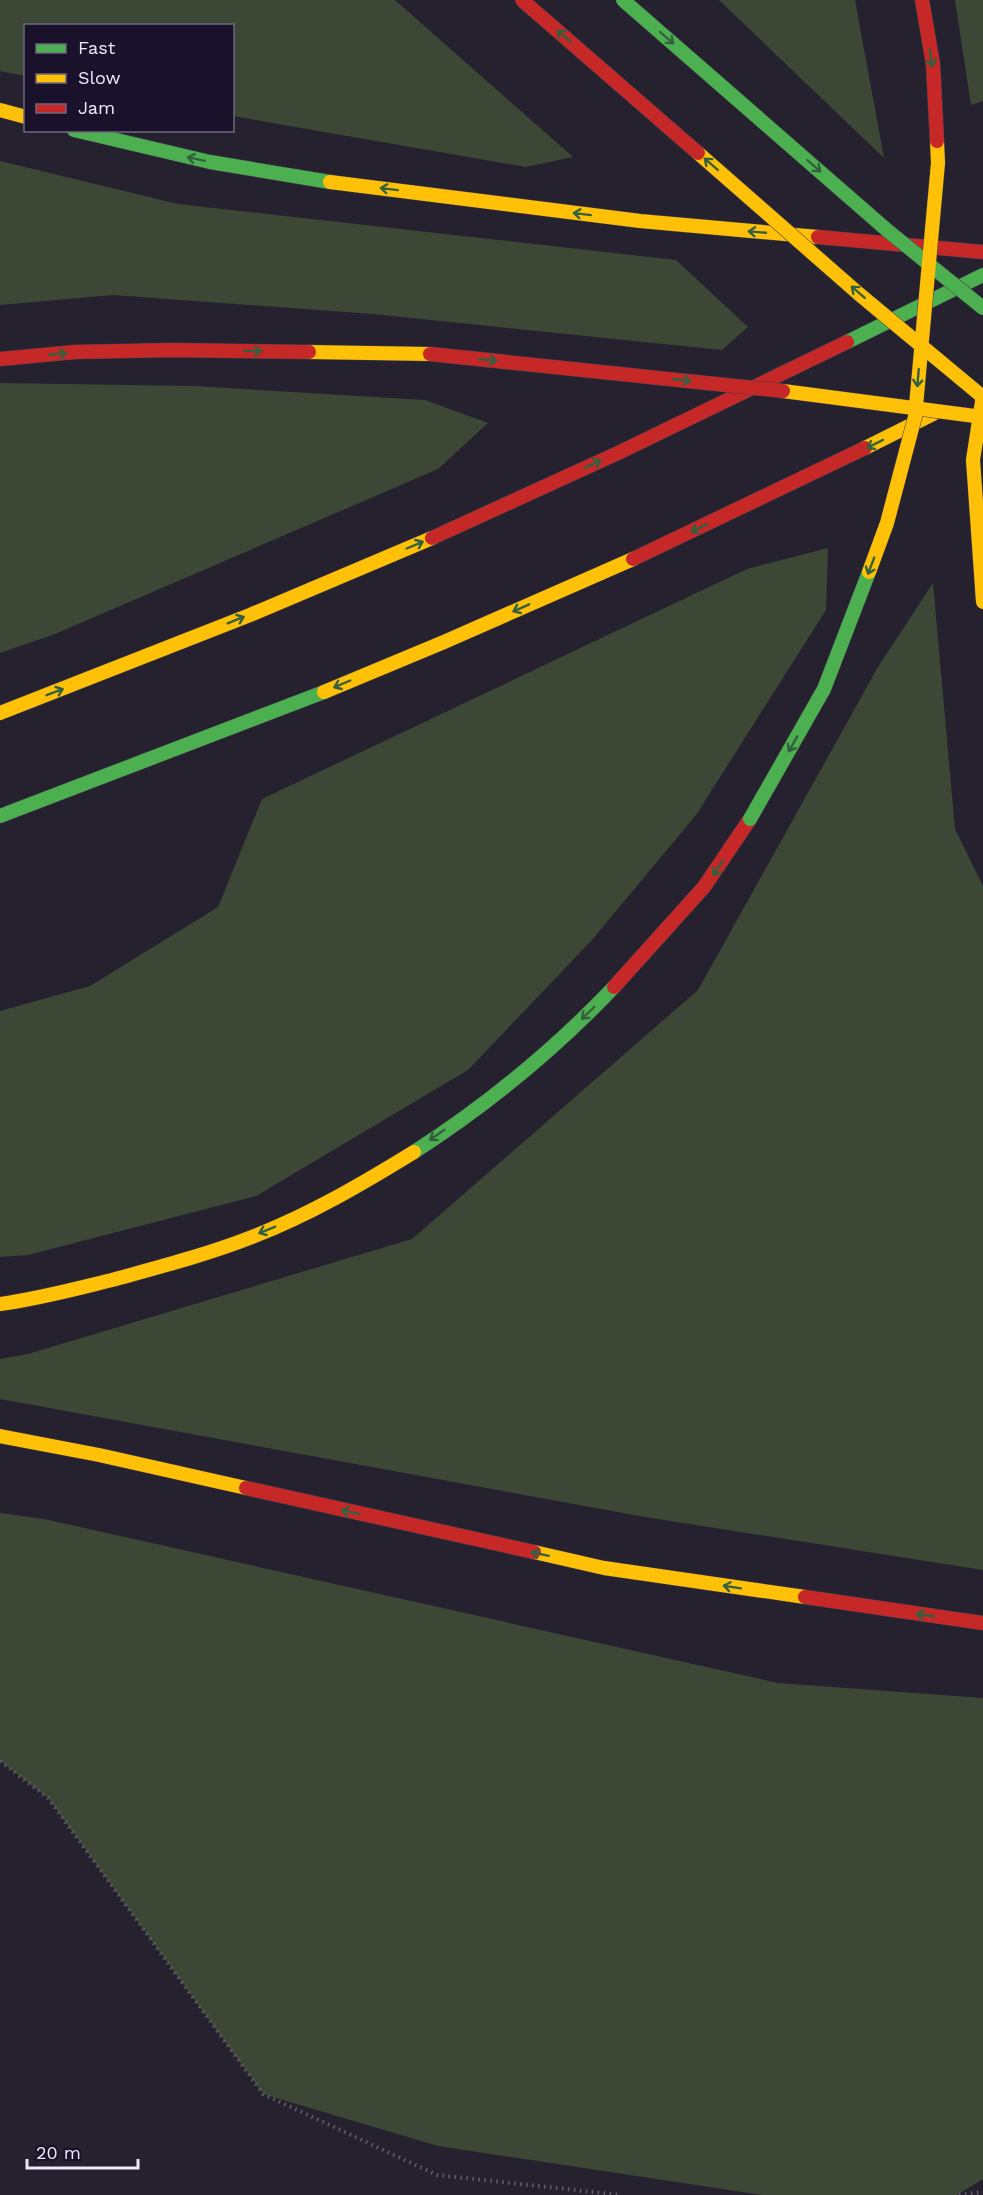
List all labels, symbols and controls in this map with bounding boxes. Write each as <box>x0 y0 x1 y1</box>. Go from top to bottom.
legend <box>24 24 234 132</box>
one-way arrow <box>557 29 572 43</box>
one-way arrow <box>659 31 674 45</box>
text: Fast <box>78 37 116 58</box>
one-way arrow <box>926 47 937 67</box>
text: Slow <box>78 67 121 88</box>
text: Jam <box>78 97 115 118</box>
one-way arrow <box>187 153 207 164</box>
one-way arrow <box>704 157 719 171</box>
one-way arrow <box>806 159 821 173</box>
one-way arrow <box>380 183 399 194</box>
one-way arrow <box>573 208 593 219</box>
one-way arrow <box>748 226 768 237</box>
one-way arrow <box>851 285 866 299</box>
one-way arrow <box>243 345 263 357</box>
one-way arrow <box>48 348 68 359</box>
one-way arrow <box>478 355 498 366</box>
one-way arrow <box>912 367 923 387</box>
one-way arrow <box>672 375 692 386</box>
one-way arrow <box>866 438 884 450</box>
one-way arrow <box>584 458 602 470</box>
one-way arrow <box>690 522 708 534</box>
one-way arrow <box>406 538 424 550</box>
one-way arrow <box>864 556 875 575</box>
one-way arrow <box>512 603 530 614</box>
one-way arrow <box>226 614 244 625</box>
one-way arrow <box>333 679 351 690</box>
one-way arrow <box>45 686 63 697</box>
one-way arrow <box>787 735 799 752</box>
one-way arrow <box>712 859 724 876</box>
one-way arrow <box>581 1005 596 1019</box>
one-way arrow <box>429 1129 446 1141</box>
one-way arrow <box>258 1225 277 1236</box>
one-way arrow <box>340 1505 359 1517</box>
one-way arrow <box>531 1547 550 1559</box>
one-way arrow <box>723 1582 743 1593</box>
one-way arrow <box>916 1610 935 1621</box>
scale bar <box>27 2132 138 2170</box>
text: 20 m <box>36 2142 81 2163</box>

